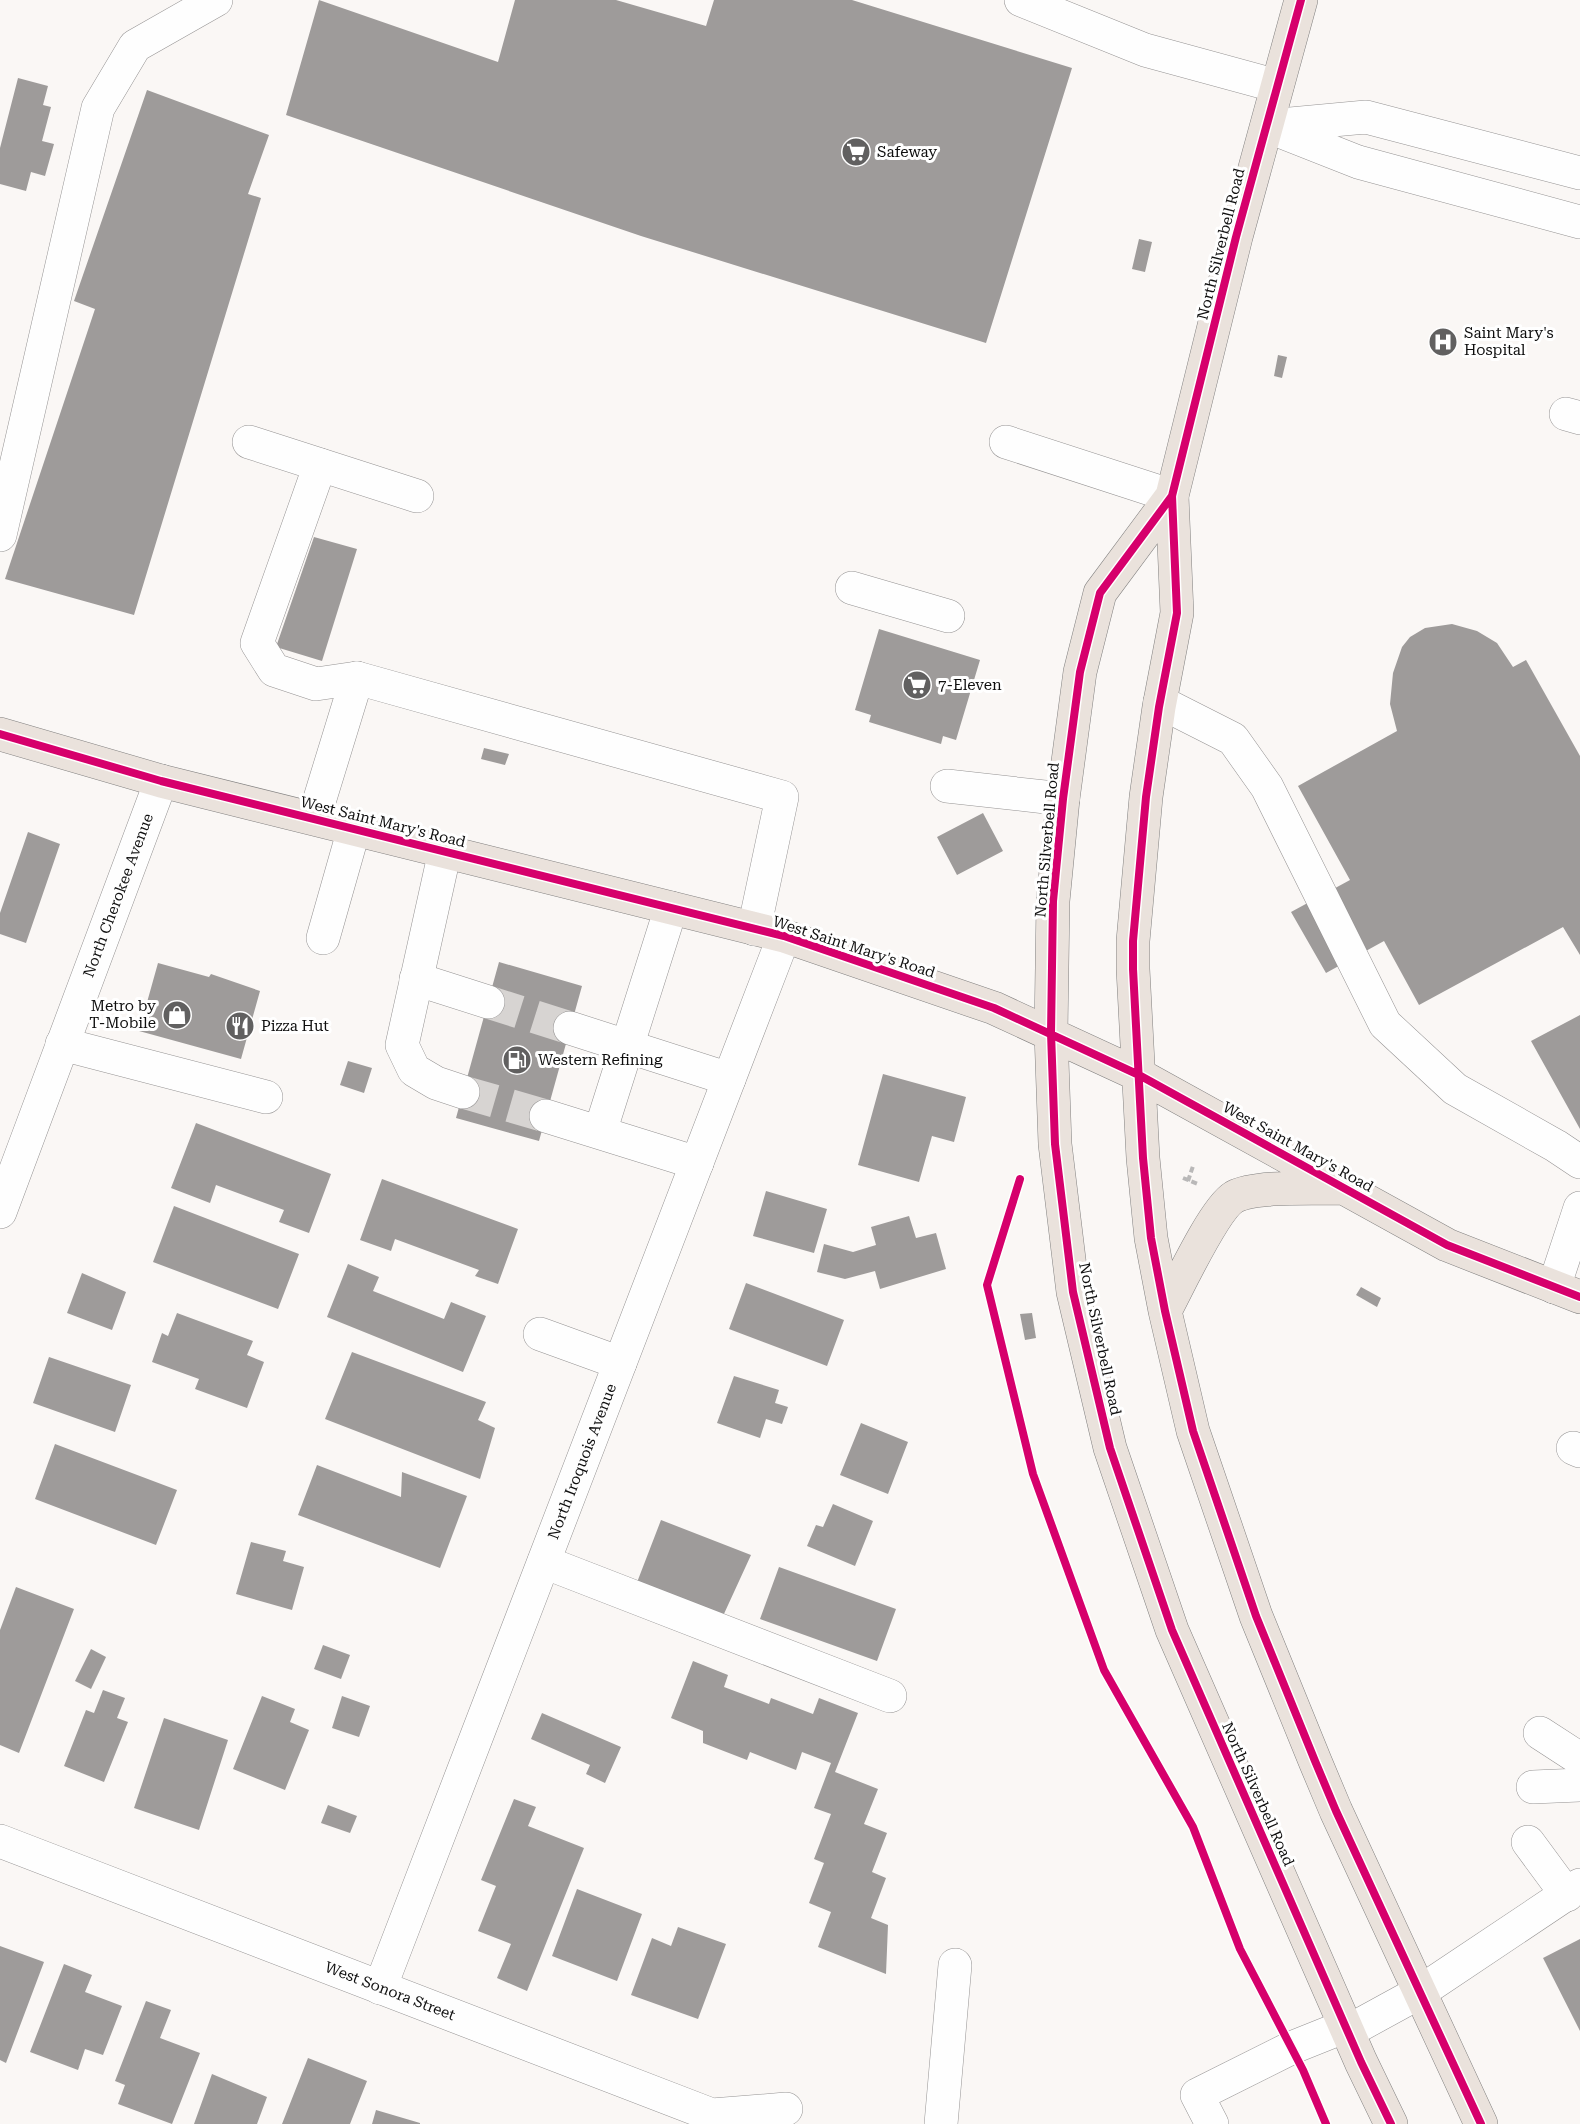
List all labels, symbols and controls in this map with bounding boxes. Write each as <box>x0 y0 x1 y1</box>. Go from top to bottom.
supermarket icon: Safeway <box>840 136 872 168</box>
place label: Safeway <box>877 143 937 161</box>
street label: North Silverbell Road <box>1193 166 1249 322</box>
place label: Saint Mary's Hospital <box>1464 324 1554 359</box>
hospital icon: Saint Mary's Hospital <box>1427 326 1459 358</box>
supermarket icon: 7-Eleven <box>901 669 933 701</box>
place label: 7-Eleven <box>938 676 1002 694</box>
street label: North Silverbell Road <box>1031 761 1063 918</box>
street label: West Saint Mary's Road <box>299 793 468 851</box>
street label: North Cherokee Avenue <box>79 811 157 980</box>
street label: West Saint Mary's Road <box>771 912 938 982</box>
place label: Metro by T-Mobile <box>89 997 156 1032</box>
shop icon: Metro by T-Mobile <box>161 999 193 1031</box>
restaurant icon: Pizza Hut <box>224 1010 256 1042</box>
place label: Pizza Hut <box>261 1017 329 1035</box>
fuel station icon: Western Refining <box>501 1044 533 1076</box>
place label: Western Refining <box>538 1051 663 1069</box>
street label: West Saint Mary's Road <box>1219 1098 1377 1196</box>
street label: North Silverbell Road <box>1075 1261 1125 1417</box>
street label: North Iroquois Avenue <box>544 1381 620 1542</box>
street label: North Silverbell Road <box>1218 1719 1298 1869</box>
street label: West Sonora Street <box>322 1958 458 2024</box>

